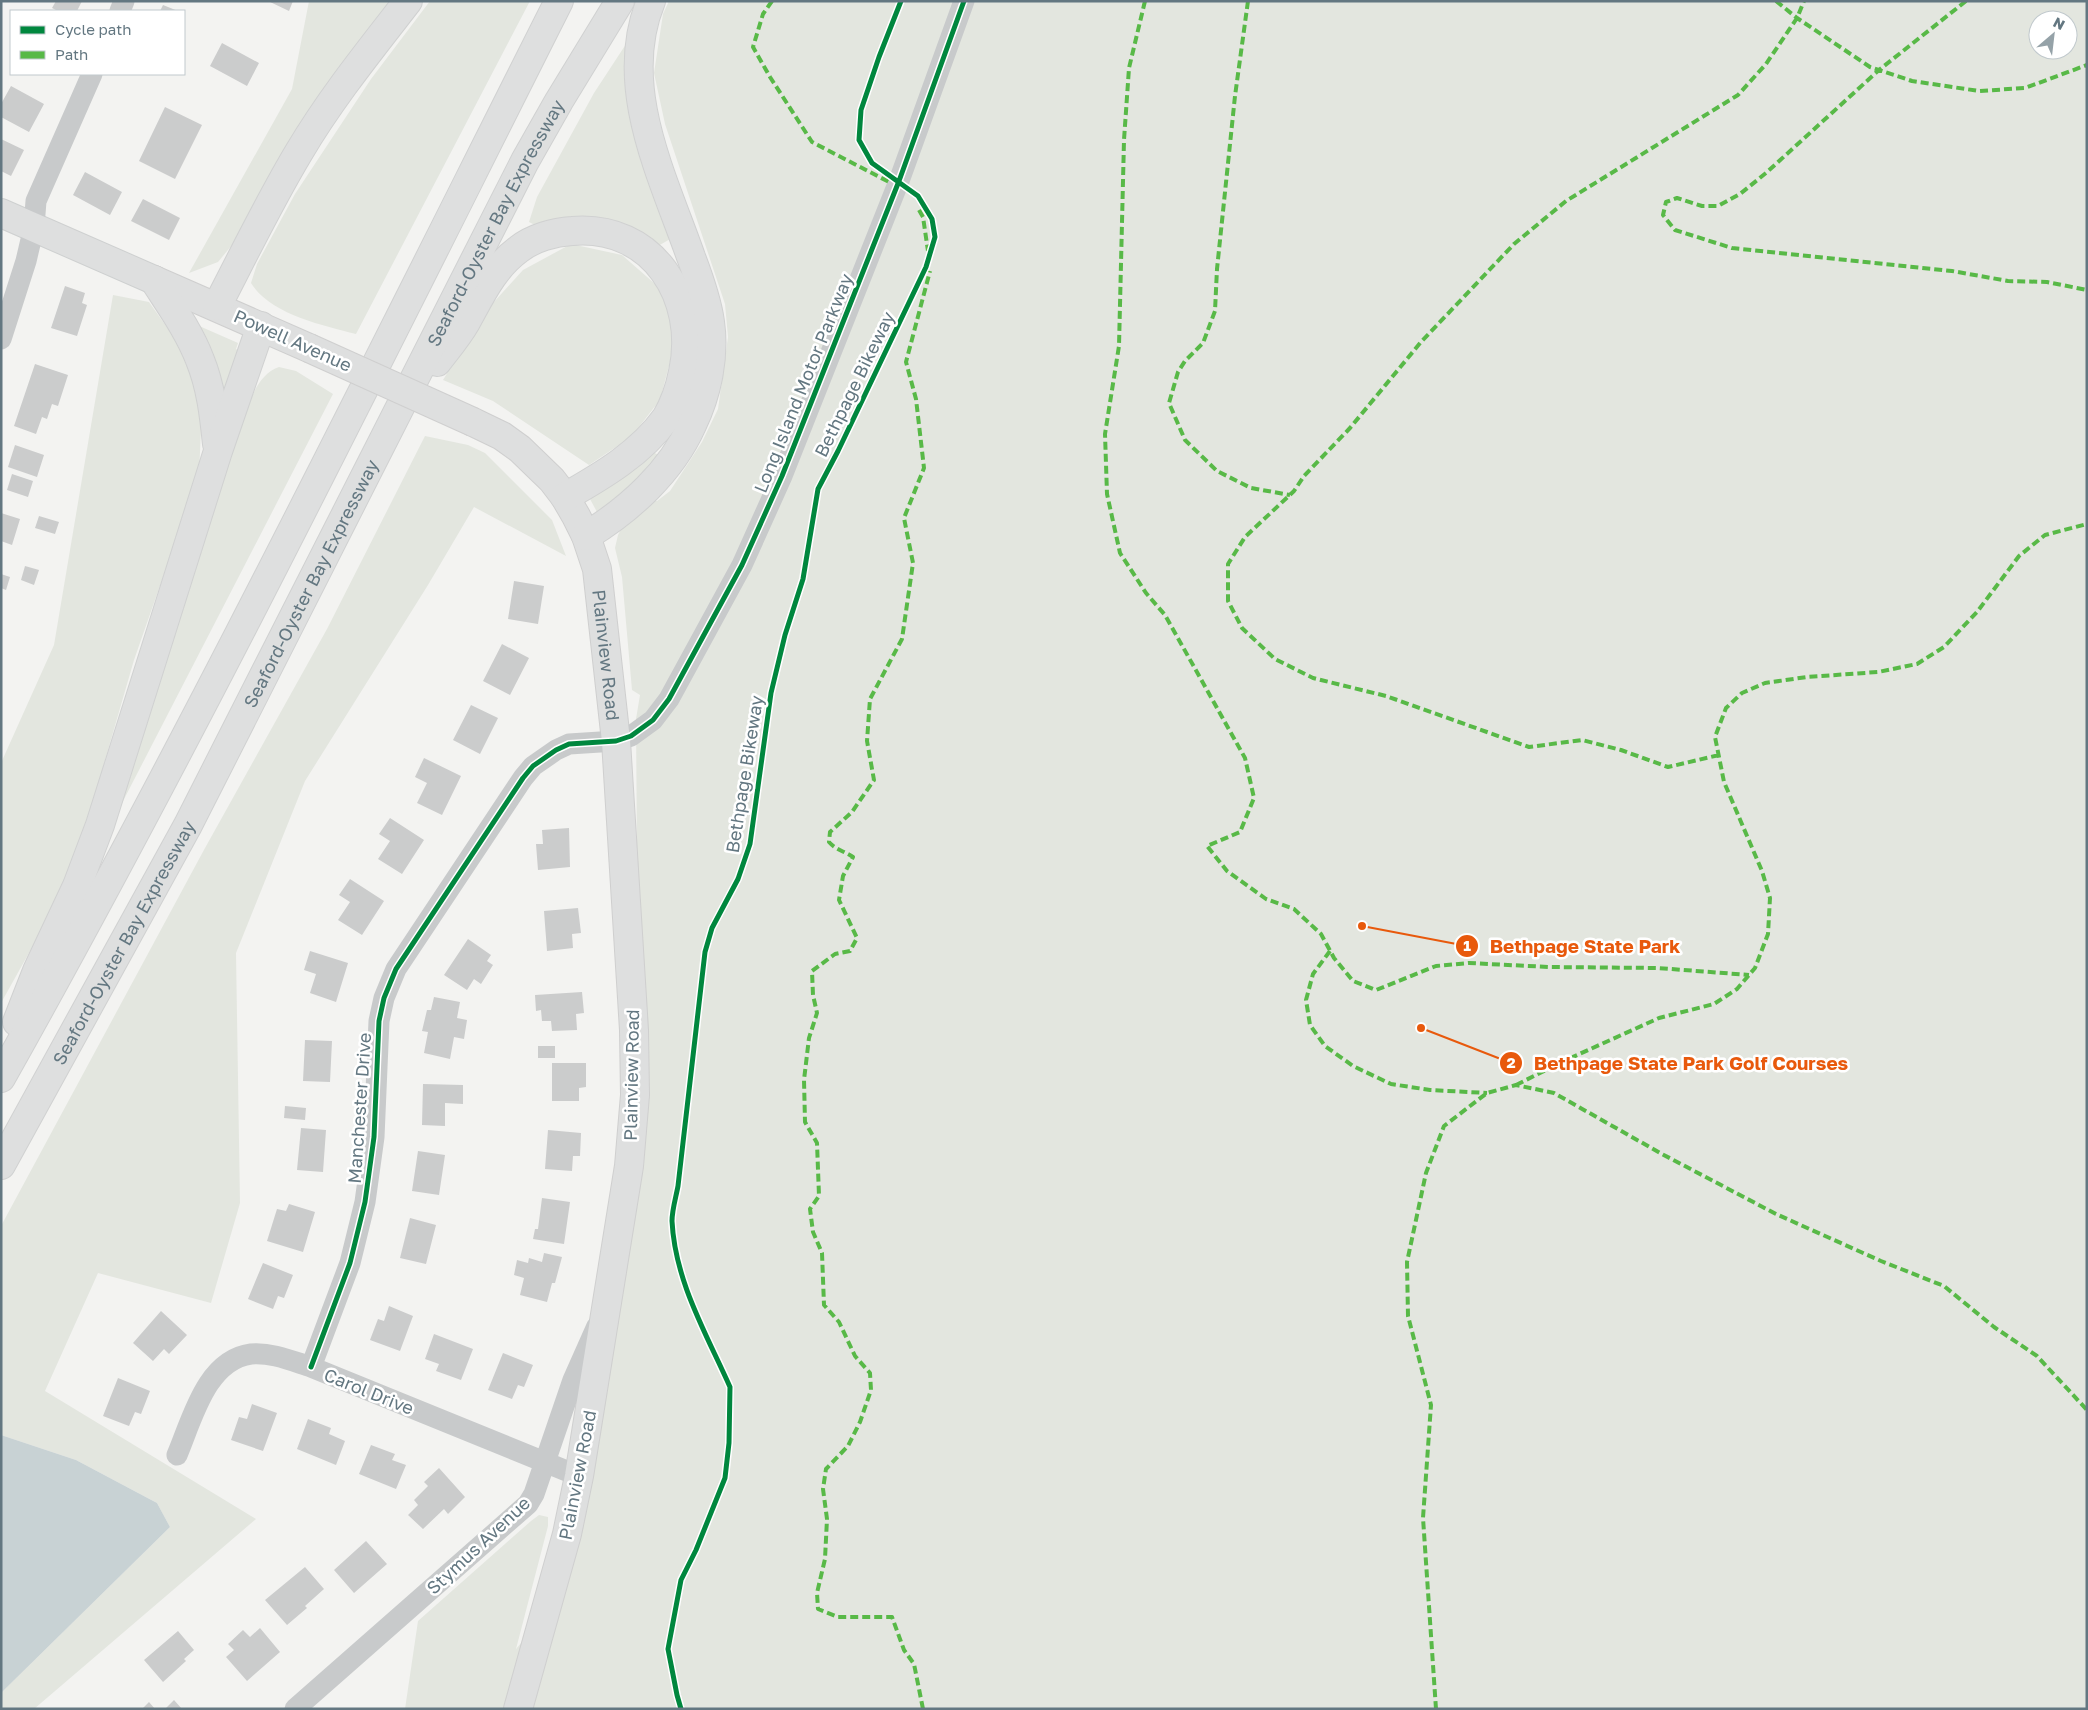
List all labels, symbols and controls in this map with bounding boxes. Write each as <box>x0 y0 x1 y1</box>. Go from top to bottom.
legend <box>10 10 185 75</box>
north arrow <box>2028 10 2078 60</box>
text: N <box>2051 13 2068 33</box>
text: Cycle path <box>55 20 131 38</box>
text: Path <box>55 45 88 63</box>
street label: Seaford-Oyster Bay Expressway <box>422 96 569 350</box>
street label: Long Island Motor Parkway <box>749 270 857 496</box>
street label: Powell Avenue <box>231 304 355 376</box>
street label: Bethpage Bikeway <box>809 308 899 460</box>
street label: Seaford-Oyster Bay Expressway <box>239 456 383 711</box>
street label: Plainview Road <box>588 588 625 722</box>
street label: Bethpage Bikeway <box>721 694 767 854</box>
street label: Seaford-Oyster Bay Expressway <box>47 817 199 1068</box>
callout: Bethpage State Park <box>1455 929 1690 963</box>
text: Bethpage State Park <box>1490 934 1680 957</box>
text: 1 <box>1463 936 1471 954</box>
street label: Plainview Road <box>619 1009 643 1141</box>
street label: Manchester Drive <box>343 1032 375 1184</box>
callout: Bethpage State Park Golf Courses <box>1498 1046 1858 1080</box>
text: Bethpage State Park Golf Courses <box>1534 1051 1849 1074</box>
text: 2 <box>1506 1053 1516 1071</box>
street label: Carol Drive <box>321 1363 417 1419</box>
street label: Plainview Road <box>554 1408 600 1542</box>
street label: Stymus Avenue <box>422 1492 534 1598</box>

